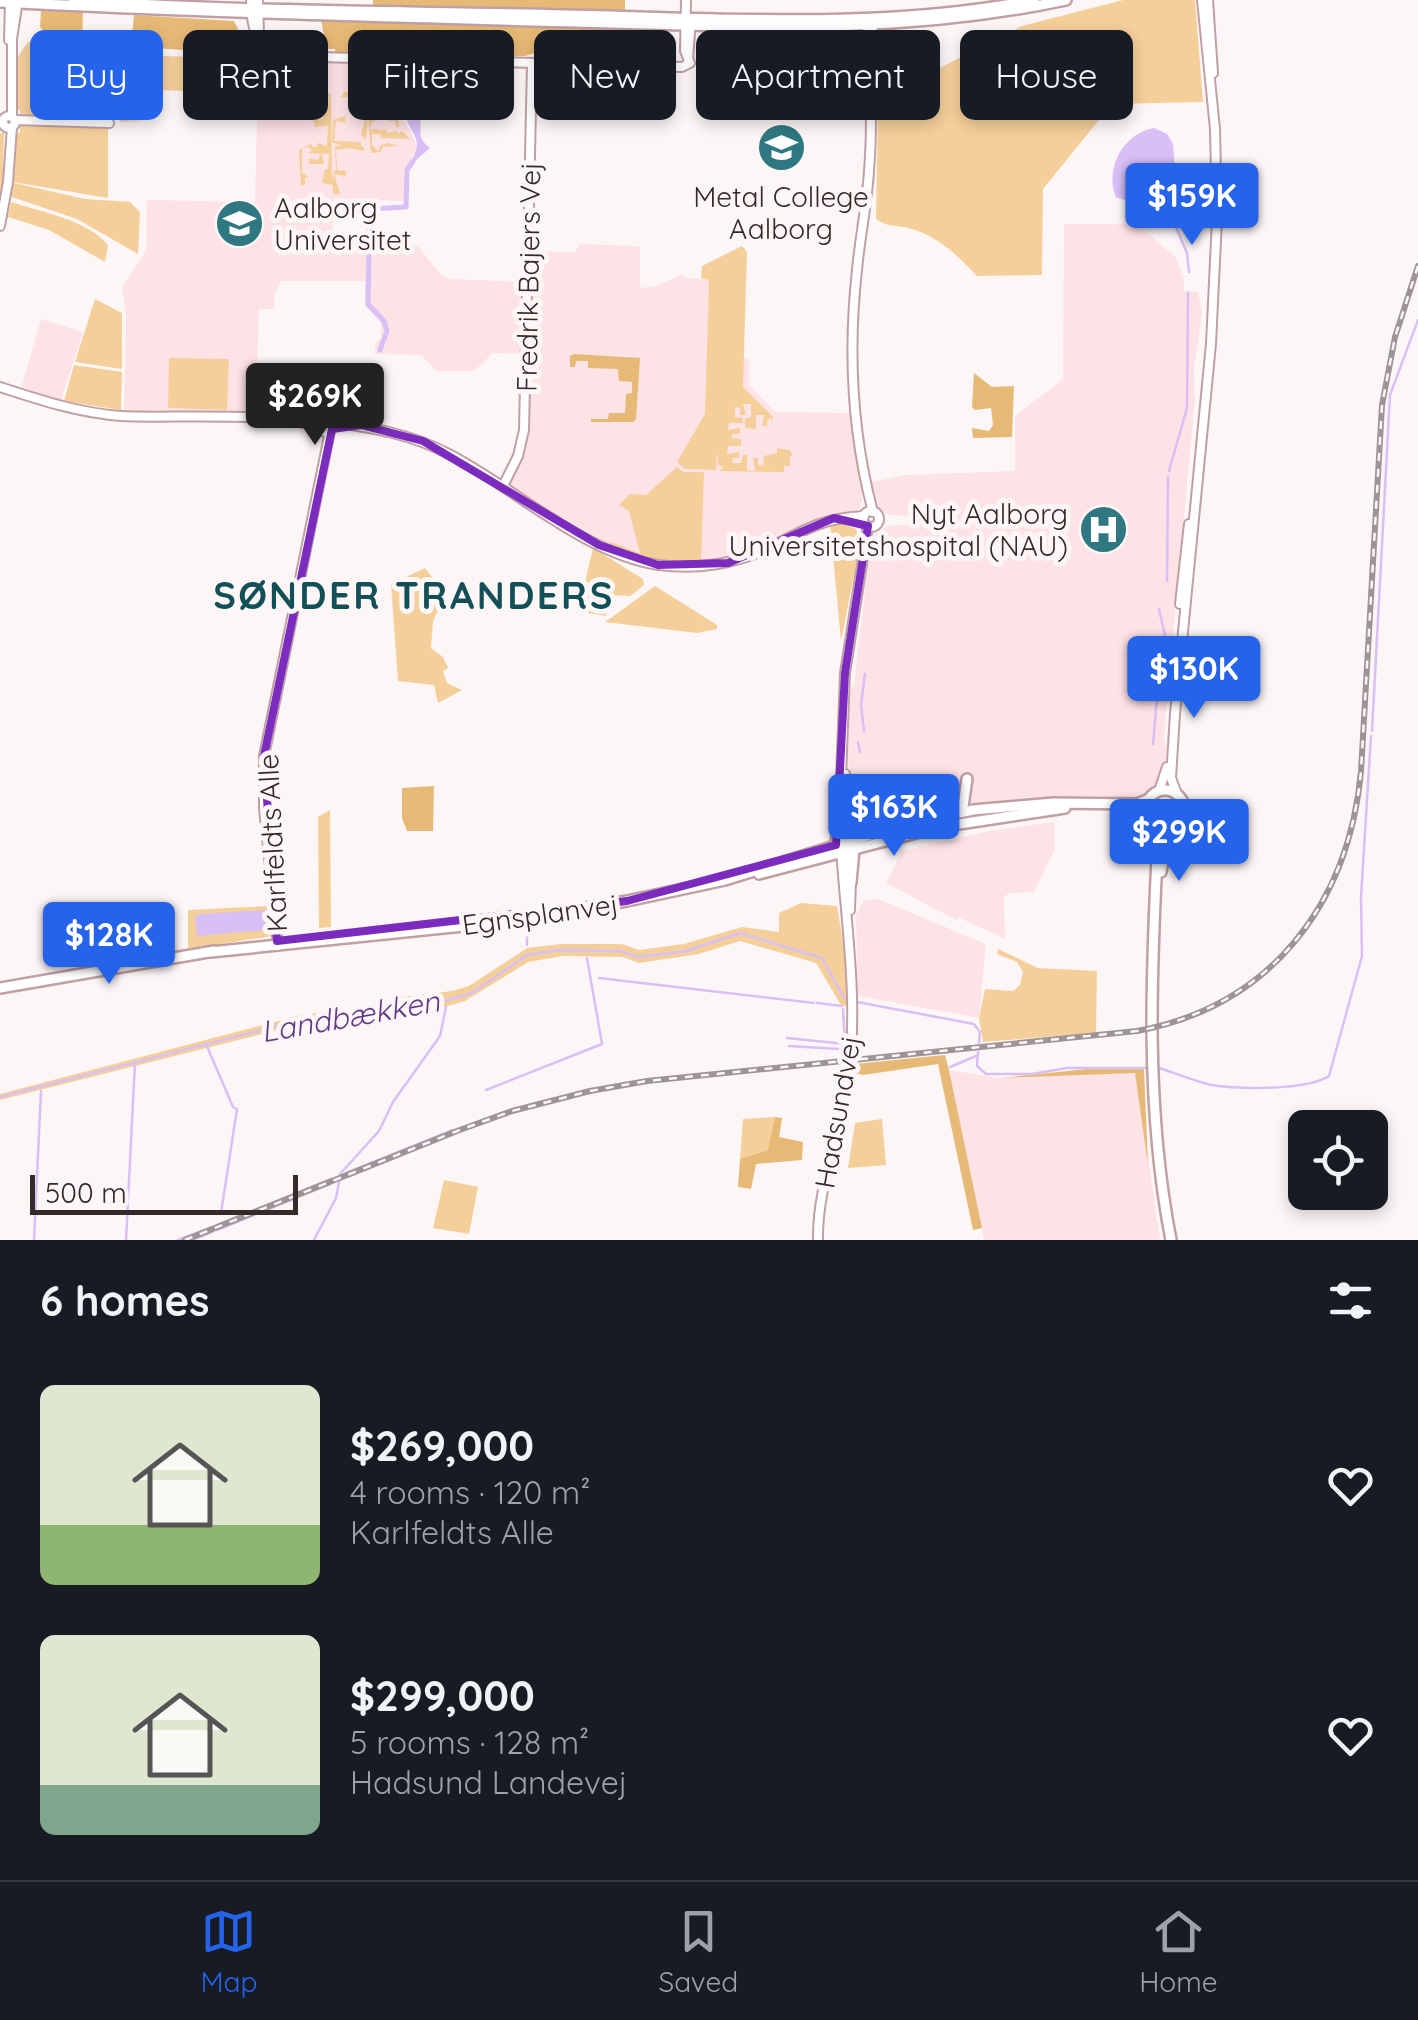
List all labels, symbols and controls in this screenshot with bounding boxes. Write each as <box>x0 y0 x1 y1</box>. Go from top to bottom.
chip: Buy <box>30 30 163 120</box>
chip: Rent <box>183 30 328 120</box>
chip: Filters <box>348 30 514 120</box>
chip: New <box>534 30 676 120</box>
chip: Apartment <box>696 30 940 120</box>
chip: House <box>960 30 1133 120</box>
school or university icon: Metal College Aalborg <box>755 122 807 174</box>
street label: Fredrik Bajers Vej <box>509 162 547 392</box>
pin: $159K <box>1122 163 1262 248</box>
text: $159K <box>1147 175 1237 215</box>
place label: Metal College Aalborg <box>693 179 869 246</box>
place label: Aalborg Universitet <box>274 190 411 257</box>
school or university icon: Aalborg Universitet <box>213 197 265 249</box>
pin: $269K <box>245 363 385 448</box>
text: $269K <box>268 375 362 415</box>
place label: Nyt Aalborg Universitetshospital (NAU) <box>729 496 1068 563</box>
hospital icon: Nyt Aalborg Universitetshospital (NAU) <box>1077 503 1129 555</box>
district label: SØNDER TRANDERS <box>213 571 615 619</box>
pin: $130K <box>1124 636 1264 721</box>
text: $130K <box>1149 648 1239 688</box>
street label: Karlfeldts Alle <box>250 753 294 933</box>
pin: $163K <box>824 774 964 859</box>
text: $163K <box>850 786 938 826</box>
pin: $299K <box>1109 799 1249 884</box>
text: $299K <box>1132 811 1226 851</box>
street label: Egnsplanvej <box>460 886 620 942</box>
pin: $128K <box>39 902 179 987</box>
text: $128K <box>65 914 153 954</box>
water label: Landbækken <box>258 982 443 1050</box>
street label: Hadsundvej <box>806 1033 868 1191</box>
map controls <box>1288 1110 1388 1210</box>
button: locate <box>1288 1110 1388 1210</box>
scale bar <box>30 1170 298 1214</box>
text: 500 m <box>45 1175 127 1210</box>
icon: filters <box>1323 1273 1378 1328</box>
text: 6 homes <box>40 1274 210 1327</box>
text: $269,000 <box>350 1419 534 1472</box>
icon: home <box>120 1425 240 1545</box>
icon: heart <box>1323 1458 1378 1513</box>
text: 4 rooms · 120 m² <box>350 1472 590 1512</box>
text: Karlfeldts Alle <box>350 1512 554 1552</box>
text: $299,000 <box>350 1669 535 1722</box>
icon: home <box>120 1675 240 1795</box>
icon: heart <box>1323 1708 1378 1763</box>
text: 5 rooms · 128 m² <box>350 1722 589 1762</box>
text: Hadsund Landevej <box>350 1762 627 1802</box>
tab: Map <box>200 1904 258 1999</box>
tab: Saved <box>658 1904 738 1999</box>
tab: Home <box>1139 1904 1218 1999</box>

